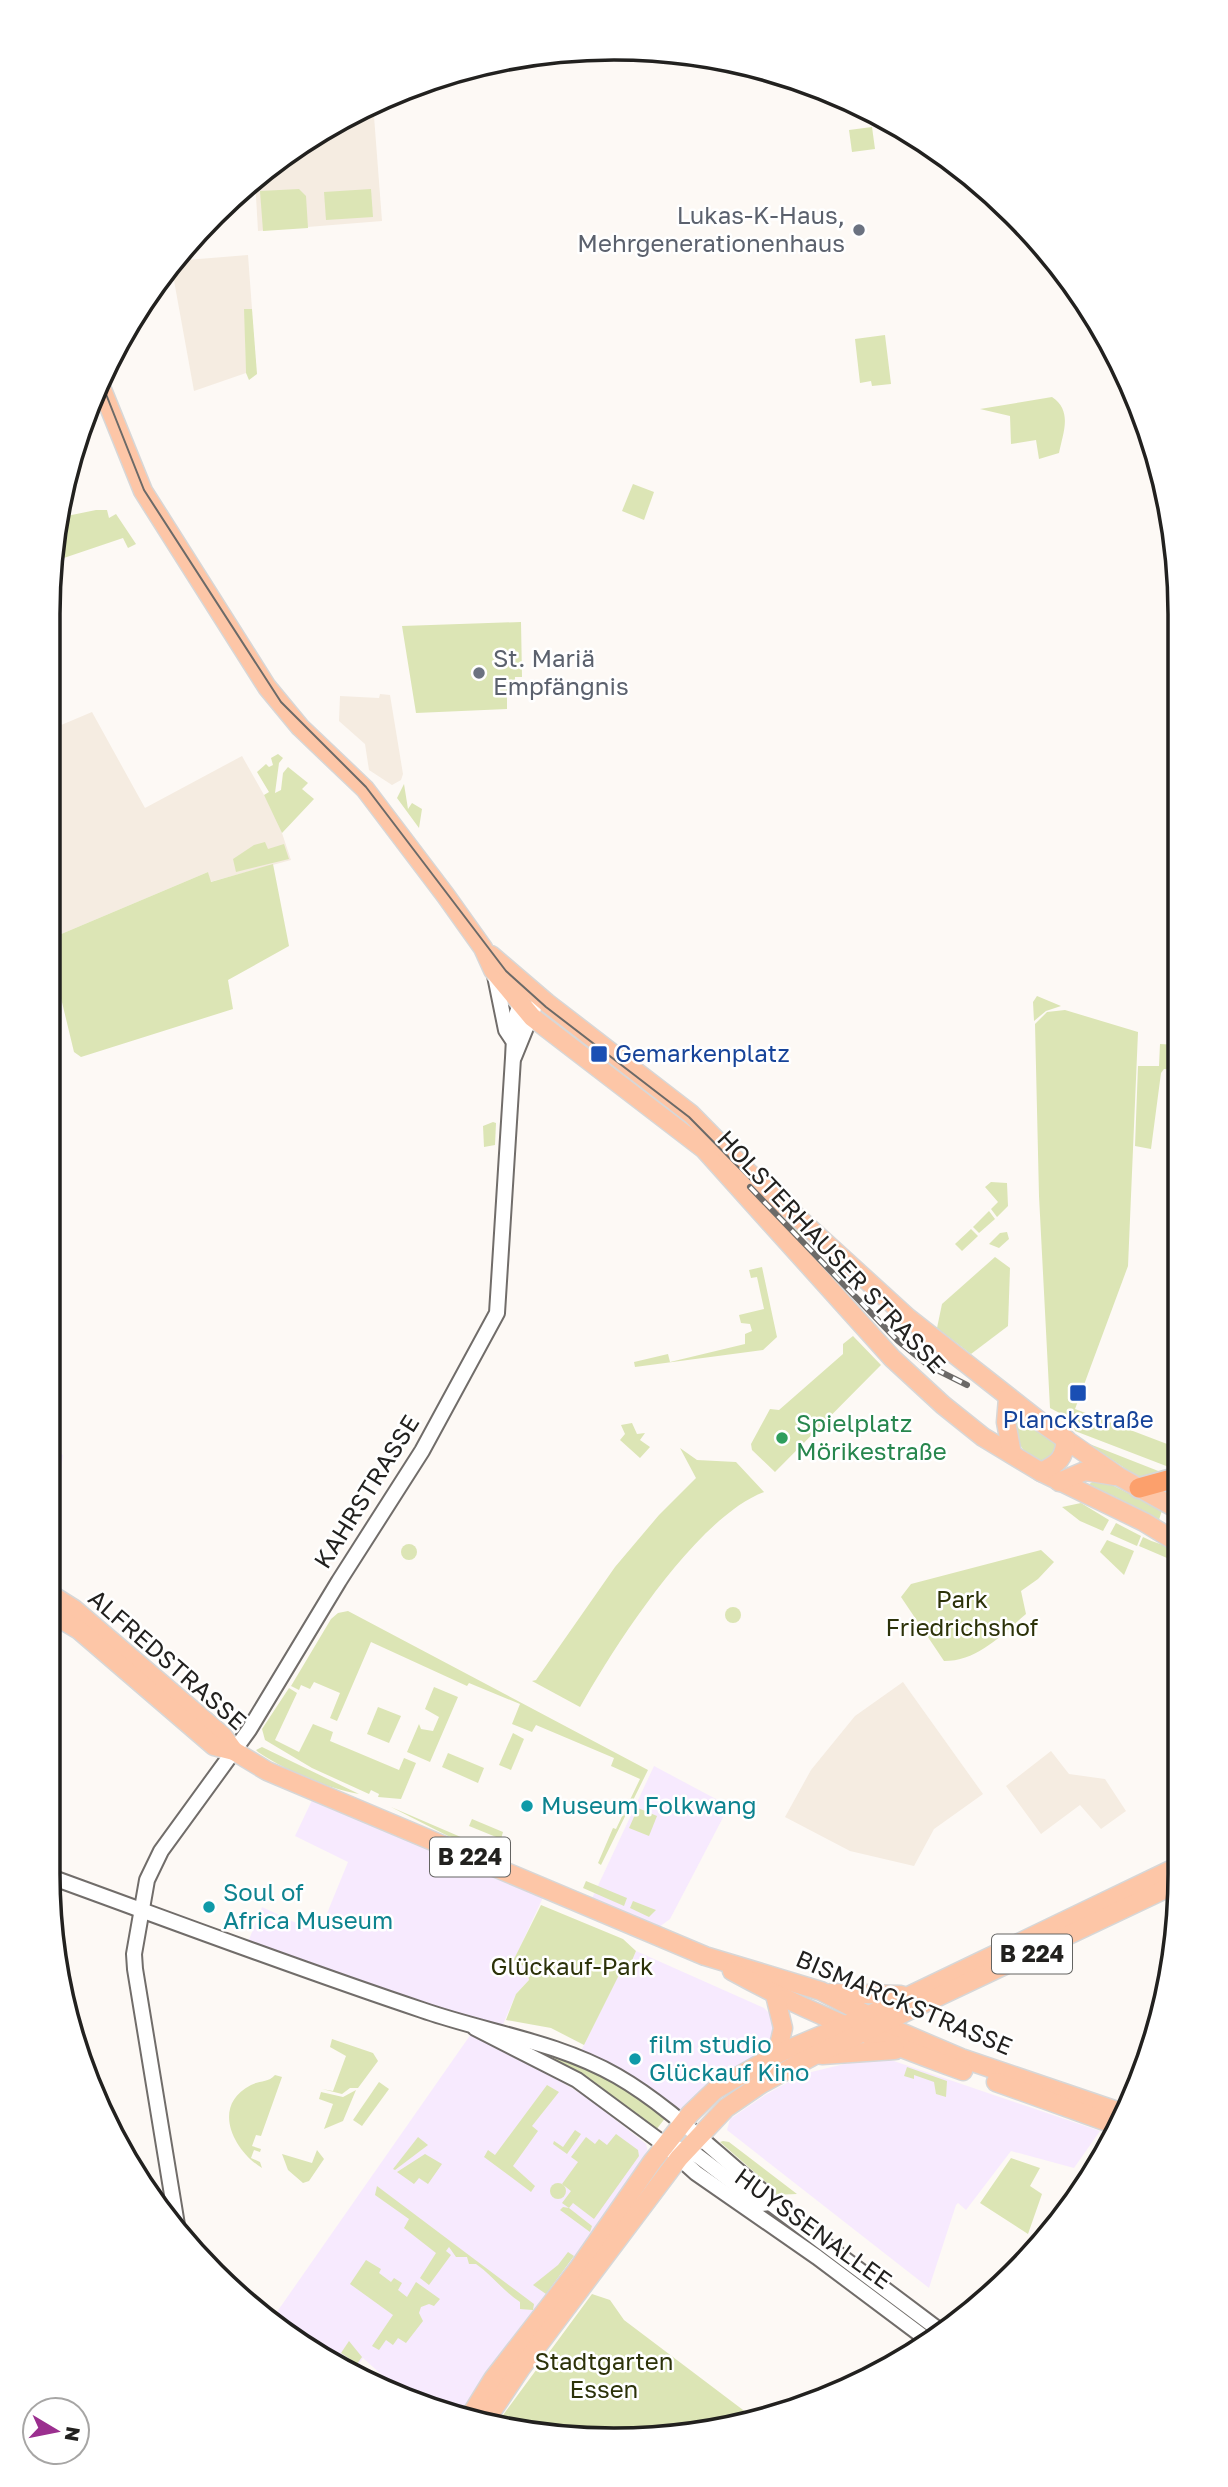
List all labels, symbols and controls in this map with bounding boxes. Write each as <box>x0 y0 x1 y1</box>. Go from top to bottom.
place label: Lukas-K-Haus, Mehrgenerationenhaus <box>577 200 845 257</box>
marker: Lukas-K-Haus, Mehrgenerationenhaus <box>851 222 867 238</box>
place label: St. Mariä Empfängnis <box>493 643 629 700</box>
marker: St. Mariä Empfängnis <box>471 665 487 681</box>
place label: Gemarkenplatz <box>615 1038 790 1067</box>
marker: Gemarkenplatz <box>589 1044 609 1064</box>
street label: HOLSTERHAUSER STRASSE <box>712 1124 952 1378</box>
marker: Planckstraße <box>1068 1383 1088 1403</box>
place label: Planckstraße <box>1002 1404 1154 1433</box>
place label: Spielplatz Mörikestraße <box>796 1408 947 1465</box>
street label: KAHRSTRASSE <box>307 1409 424 1573</box>
marker: Spielplatz Mörikestraße <box>774 1430 790 1446</box>
street label: ALFREDSTRASSE <box>83 1583 253 1735</box>
park label: Park Friedrichshof <box>886 1584 1039 1641</box>
place label: Museum Folkwang <box>541 1790 757 1819</box>
marker: Museum Folkwang <box>519 1798 535 1814</box>
road number: B 224 <box>430 1838 510 1876</box>
place label: Soul of Africa Museum <box>223 1877 393 1934</box>
marker: Soul of Africa Museum <box>201 1899 217 1915</box>
road number: B 224 <box>992 1935 1072 1974</box>
street label: BISMARCKSTRASSE <box>792 1943 1017 2060</box>
park label: Glückauf-Park <box>490 1951 654 1980</box>
place label: film studio Glückauf Kino <box>649 2029 810 2086</box>
marker: film studio Glückauf Kino <box>627 2051 643 2067</box>
street label: HUYSSENALLEE <box>730 2161 898 2294</box>
park label: Stadtgarten Essen <box>535 2346 673 2403</box>
north arrow <box>21 2396 91 2466</box>
text: N <box>61 2425 86 2443</box>

